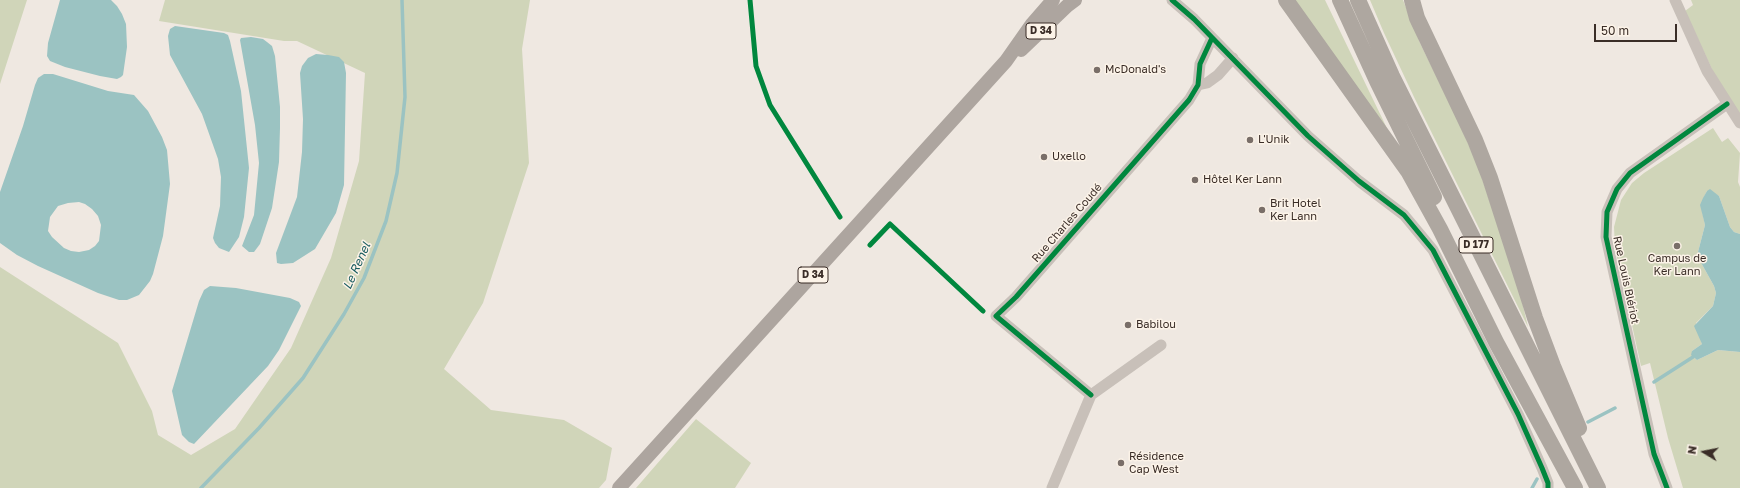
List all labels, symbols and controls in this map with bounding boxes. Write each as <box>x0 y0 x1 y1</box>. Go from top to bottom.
scale bar <box>1596 16 1679 42</box>
road number: D 34 <box>1026 23 1056 39</box>
text: 50 m <box>1601 23 1629 38</box>
place label: McDonald's <box>1105 63 1166 77</box>
marker: McDonald's <box>1092 65 1102 75</box>
place label: L'Unik <box>1258 133 1290 147</box>
marker: L'Unik <box>1245 135 1255 145</box>
place label: Uxello <box>1052 150 1086 164</box>
marker: Uxello <box>1039 152 1049 162</box>
place label: Hôtel Ker Lann <box>1203 173 1282 187</box>
marker: Hôtel Ker Lann <box>1190 175 1200 185</box>
street label: Rue Charles Coudé <box>1029 181 1105 265</box>
place label: Brit Hotel Ker Lann <box>1270 197 1321 223</box>
marker: Brit Hotel Ker Lann <box>1257 205 1267 215</box>
street label: Rue Louis Blériot <box>1610 235 1642 325</box>
road number: D 177 <box>1459 237 1493 253</box>
water label: Le Renel <box>340 240 374 292</box>
marker: Campus de Ker Lann <box>1672 241 1682 251</box>
place label: Campus de Ker Lann <box>1648 252 1706 278</box>
road number: D 34 <box>798 267 828 283</box>
place label: Babilou <box>1136 318 1176 332</box>
marker: Babilou <box>1123 320 1133 330</box>
north arrow <box>1684 432 1724 472</box>
text: N <box>1685 445 1699 455</box>
place label: Résidence Cap West <box>1129 450 1184 476</box>
marker: Résidence Cap West <box>1116 458 1126 468</box>

